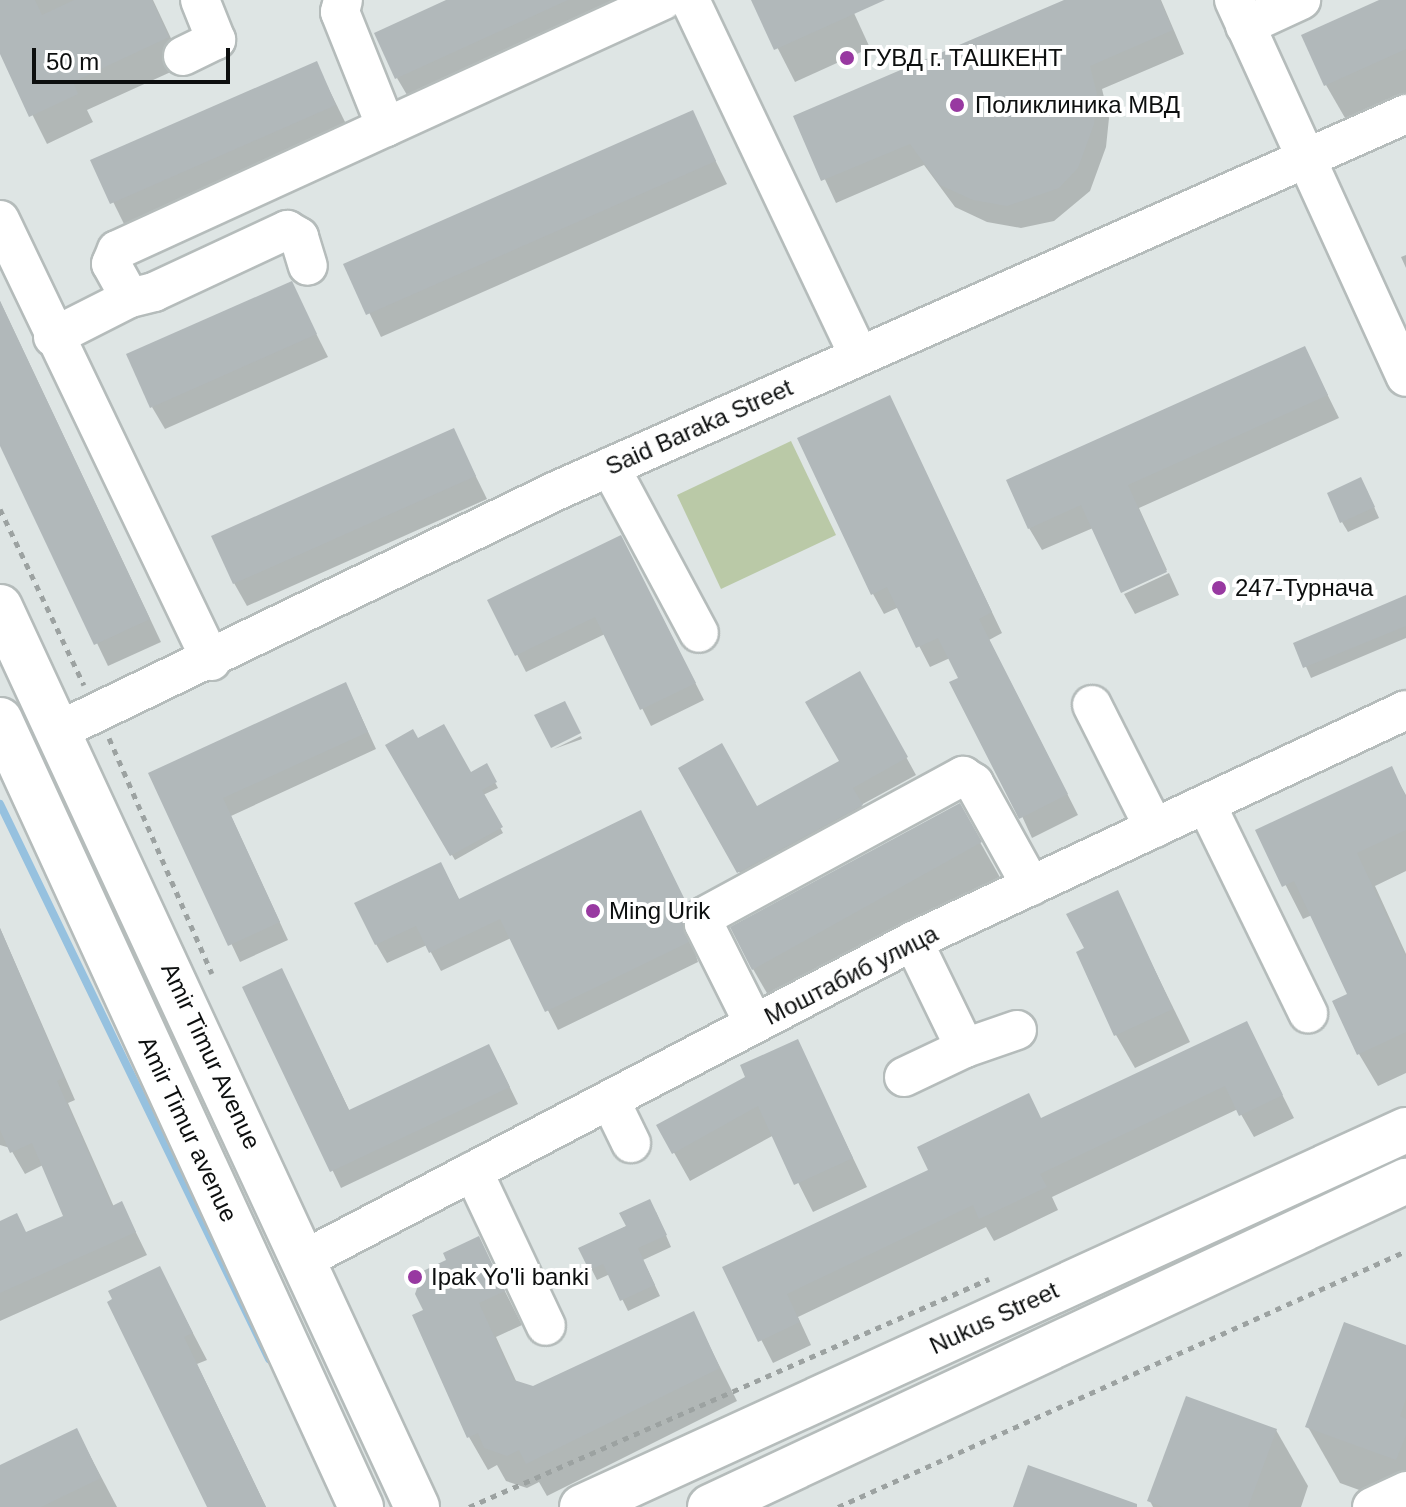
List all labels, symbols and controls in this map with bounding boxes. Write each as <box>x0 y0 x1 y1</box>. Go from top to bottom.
scale bar <box>36 32 234 82</box>
place label: ГУВД г. ТАШКЕНТ <box>863 44 1063 72</box>
text: 50 m <box>46 48 99 75</box>
marker: ГУВД г. ТАШКЕНТ <box>838 49 856 67</box>
place label: Поликлиника МВД <box>975 91 1180 119</box>
marker: Поликлиника МВД <box>946 94 968 116</box>
street label: Said Baraka Street <box>601 373 797 481</box>
place label: 247-Турнача <box>1235 574 1373 602</box>
marker: 247-Турнача <box>1210 579 1228 597</box>
place label: Ming Urik <box>609 897 710 925</box>
marker: Ming Urik <box>584 902 602 920</box>
street label: Моштабиб улица <box>760 919 942 1031</box>
street label: Amir Timur Avenue <box>155 957 267 1155</box>
street label: Amir Timur avenue <box>132 1031 244 1227</box>
place label: Ipak Yo'li banki <box>431 1263 589 1291</box>
marker: Ipak Yo'li banki <box>406 1268 424 1286</box>
street label: Nukus Street <box>925 1276 1063 1360</box>

